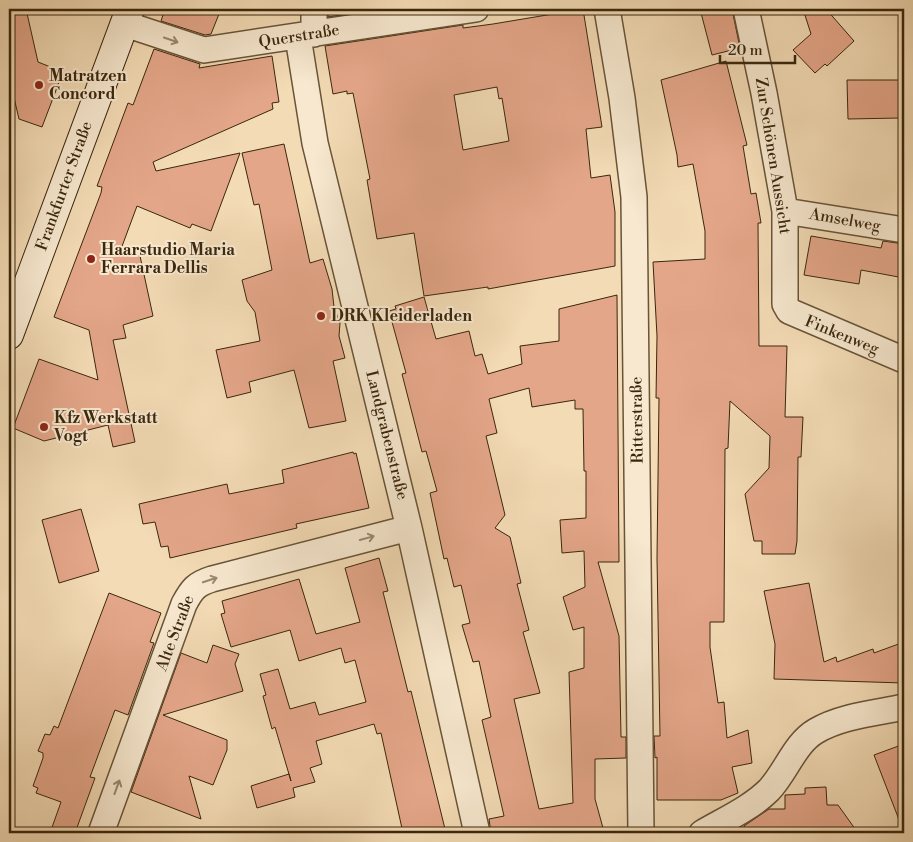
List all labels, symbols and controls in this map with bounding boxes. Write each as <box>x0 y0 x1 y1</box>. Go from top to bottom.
street label: Querstraße <box>257 20 341 52</box>
scale bar <box>720 32 796 64</box>
one-way arrow <box>163 35 179 45</box>
text: 20 m <box>728 41 763 60</box>
place label: Matratzen Concord <box>49 66 127 104</box>
street label: Zur Schönen Aussicht <box>751 76 795 236</box>
marker: Matratzen Concord <box>33 79 45 91</box>
street label: Frankfurter Straße <box>31 119 97 253</box>
street label: Amselweg <box>807 204 883 236</box>
place label: Haarstudio Maria Ferrara Dellis <box>101 240 235 278</box>
marker: Haarstudio Maria Ferrara Dellis <box>85 253 97 265</box>
place label: DRK Kleiderladen <box>331 306 472 326</box>
marker: DRK Kleiderladen <box>315 310 327 322</box>
street label: Finkenweg <box>802 311 883 359</box>
street label: Landgrabenstraße <box>361 368 413 502</box>
street label: Ritterstraße <box>626 376 648 464</box>
place label: Kfz Werkstatt Vogt <box>53 408 158 446</box>
marker: Kfz Werkstatt Vogt <box>38 421 50 433</box>
one-way arrow <box>358 532 374 542</box>
one-way arrow <box>201 575 217 584</box>
street label: Alte Straße <box>151 592 199 675</box>
one-way arrow <box>113 780 122 796</box>

